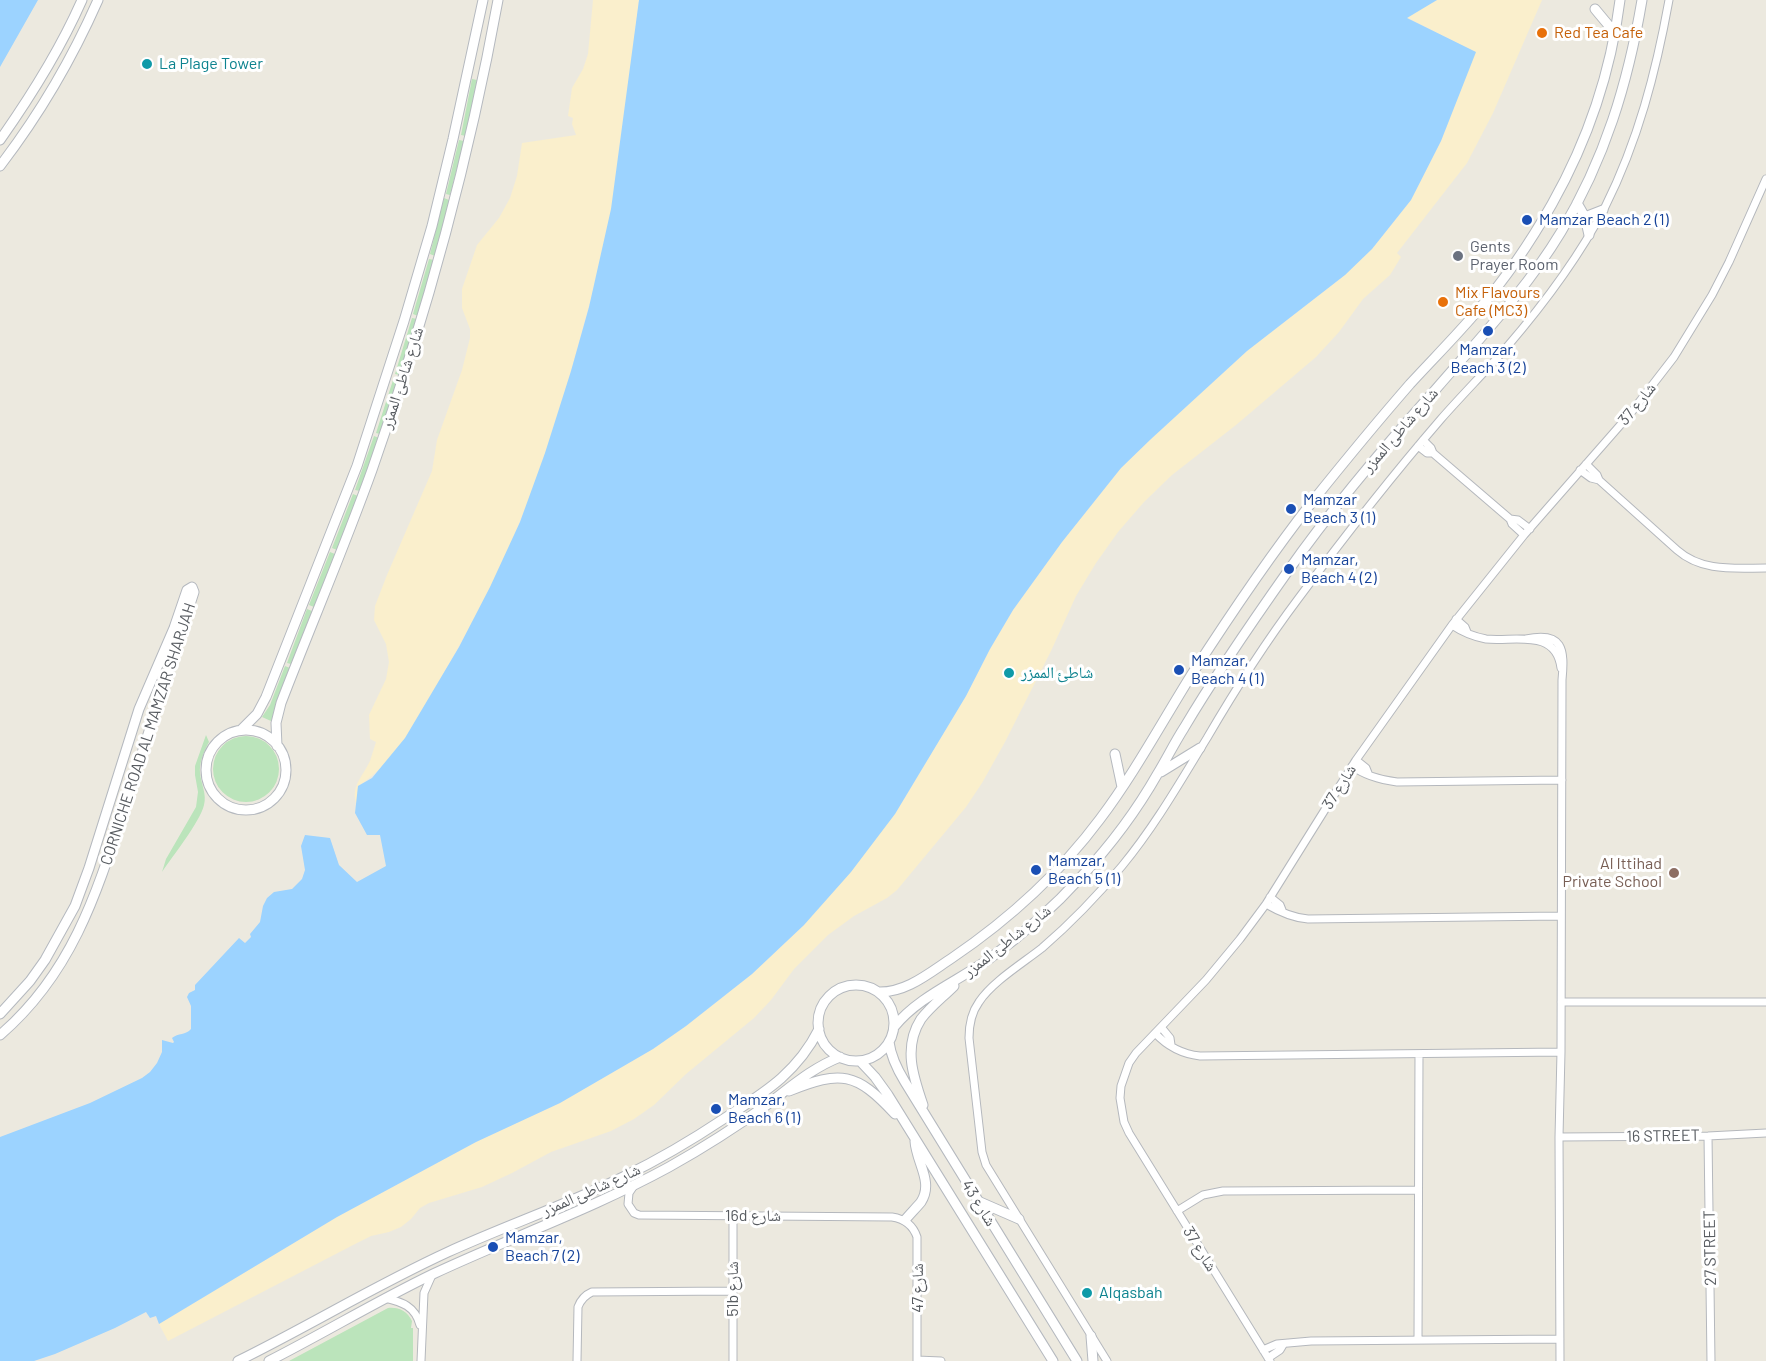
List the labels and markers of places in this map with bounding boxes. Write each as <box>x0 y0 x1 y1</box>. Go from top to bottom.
place label: Red Tea Cafe <box>1554 23 1643 43</box>
marker: Red Tea Cafe <box>1535 26 1549 40</box>
place label: La Plage Tower <box>159 54 263 74</box>
marker: La Plage Tower <box>140 57 154 71</box>
place label: Mamzar Beach 2 (1) <box>1539 210 1669 230</box>
marker: Mamzar Beach 2 (1) <box>1520 213 1534 227</box>
place label: Gents Prayer Room <box>1470 237 1558 275</box>
marker: Gents Prayer Room <box>1451 249 1465 263</box>
place label: Mix Flavours Cafe (MC3) <box>1455 283 1540 321</box>
marker: Mix Flavours Cafe (MC3) <box>1436 295 1450 309</box>
marker: Mamzar, Beach 3 (2) <box>1481 324 1495 338</box>
place label: Mamzar, Beach 3 (2) <box>1450 340 1526 378</box>
place label: Mamzar Beach 3 (1) <box>1303 490 1375 528</box>
marker: Mamzar Beach 3 (1) <box>1284 502 1298 516</box>
place label: Mamzar, Beach 4 (2) <box>1301 550 1377 588</box>
marker: Mamzar, Beach 4 (2) <box>1282 562 1296 576</box>
place label: Mamzar, Beach 4 (1) <box>1191 651 1264 689</box>
place label: شاطئ الممزر <box>1021 663 1093 683</box>
marker: Mamzar, Beach 4 (1) <box>1172 663 1186 677</box>
marker: شاطئ الممزر <box>1002 666 1016 680</box>
place label: Mamzar, Beach 5 (1) <box>1048 851 1120 889</box>
place label: Al Ittihad Private School <box>1562 854 1662 892</box>
marker: Mamzar, Beach 5 (1) <box>1029 863 1043 877</box>
marker: Al Ittihad Private School <box>1667 866 1681 880</box>
place label: Mamzar, Beach 6 (1) <box>728 1090 800 1128</box>
marker: Mamzar, Beach 6 (1) <box>709 1102 723 1116</box>
place label: Mamzar, Beach 7 (2) <box>505 1228 579 1266</box>
marker: Mamzar, Beach 7 (2) <box>486 1240 500 1254</box>
place label: Alqasbah <box>1099 1283 1163 1303</box>
marker: Alqasbah <box>1080 1286 1094 1300</box>

